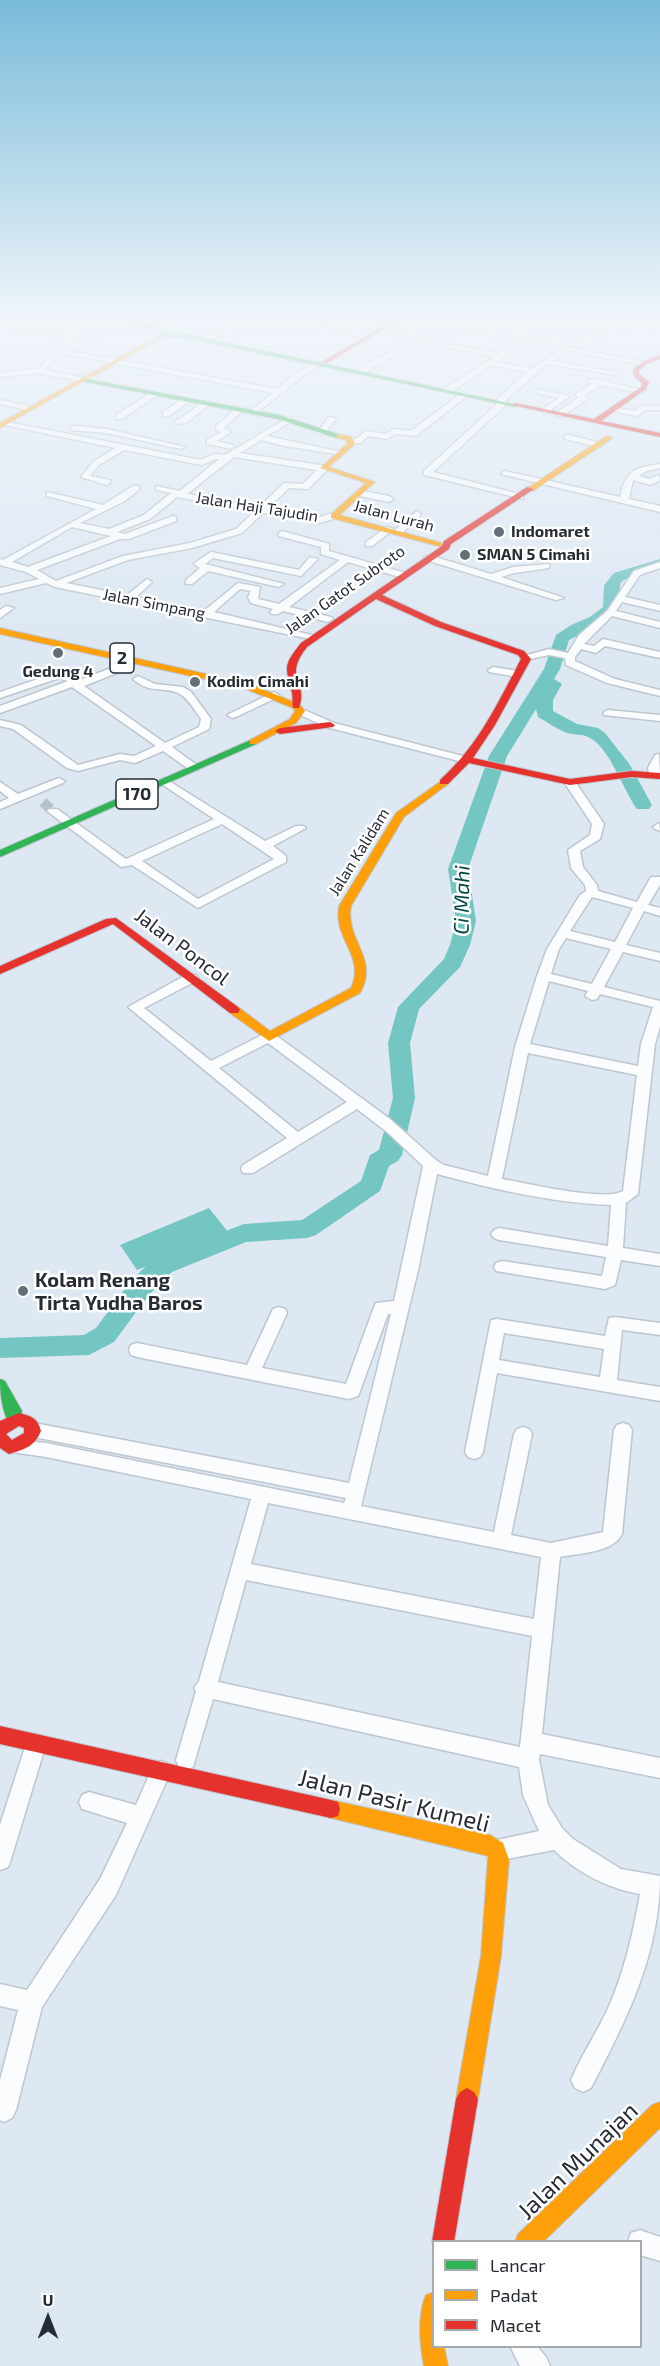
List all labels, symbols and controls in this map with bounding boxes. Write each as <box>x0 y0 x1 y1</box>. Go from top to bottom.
street label: Jalan Haji Tajudin <box>194 488 320 526</box>
street label: Jalan Lurah <box>352 496 436 536</box>
place label: Indomaret <box>511 522 590 542</box>
marker: Indomaret <box>492 525 506 539</box>
street label: Jalan Gatot Subroto <box>281 541 409 639</box>
place label: SMAN 5 Cimahi <box>477 545 590 565</box>
marker: SMAN 5 Cimahi <box>458 548 472 562</box>
street label: Jalan Simpang <box>101 585 207 623</box>
road number: 2 <box>110 643 134 673</box>
marker: Gedung 4 <box>51 646 65 660</box>
place label: Gedung 4 <box>23 662 93 682</box>
place label: Kodim Cimahi <box>207 672 309 692</box>
marker: Kodim Cimahi <box>188 675 202 689</box>
road number: 170 <box>116 779 158 809</box>
street label: Jalan Kalidam <box>324 805 394 899</box>
water label: Ci Mahi <box>449 865 475 935</box>
street label: Jalan Poncol <box>130 904 234 990</box>
place label: Kolam Renang Tirta Yudha Baros <box>35 1268 203 1315</box>
marker: Kolam Renang Tirta Yudha Baros <box>16 1284 30 1298</box>
street label: Jalan Pasir Kumeli <box>295 1763 493 1839</box>
street label: Jalan Munajan <box>512 2096 644 2226</box>
legend <box>432 2240 642 2348</box>
text: Lancar <box>490 2254 546 2276</box>
text: Padat <box>490 2284 537 2306</box>
north arrow <box>18 2288 78 2348</box>
text: U <box>43 2290 53 2309</box>
text: Macet <box>490 2314 541 2336</box>

